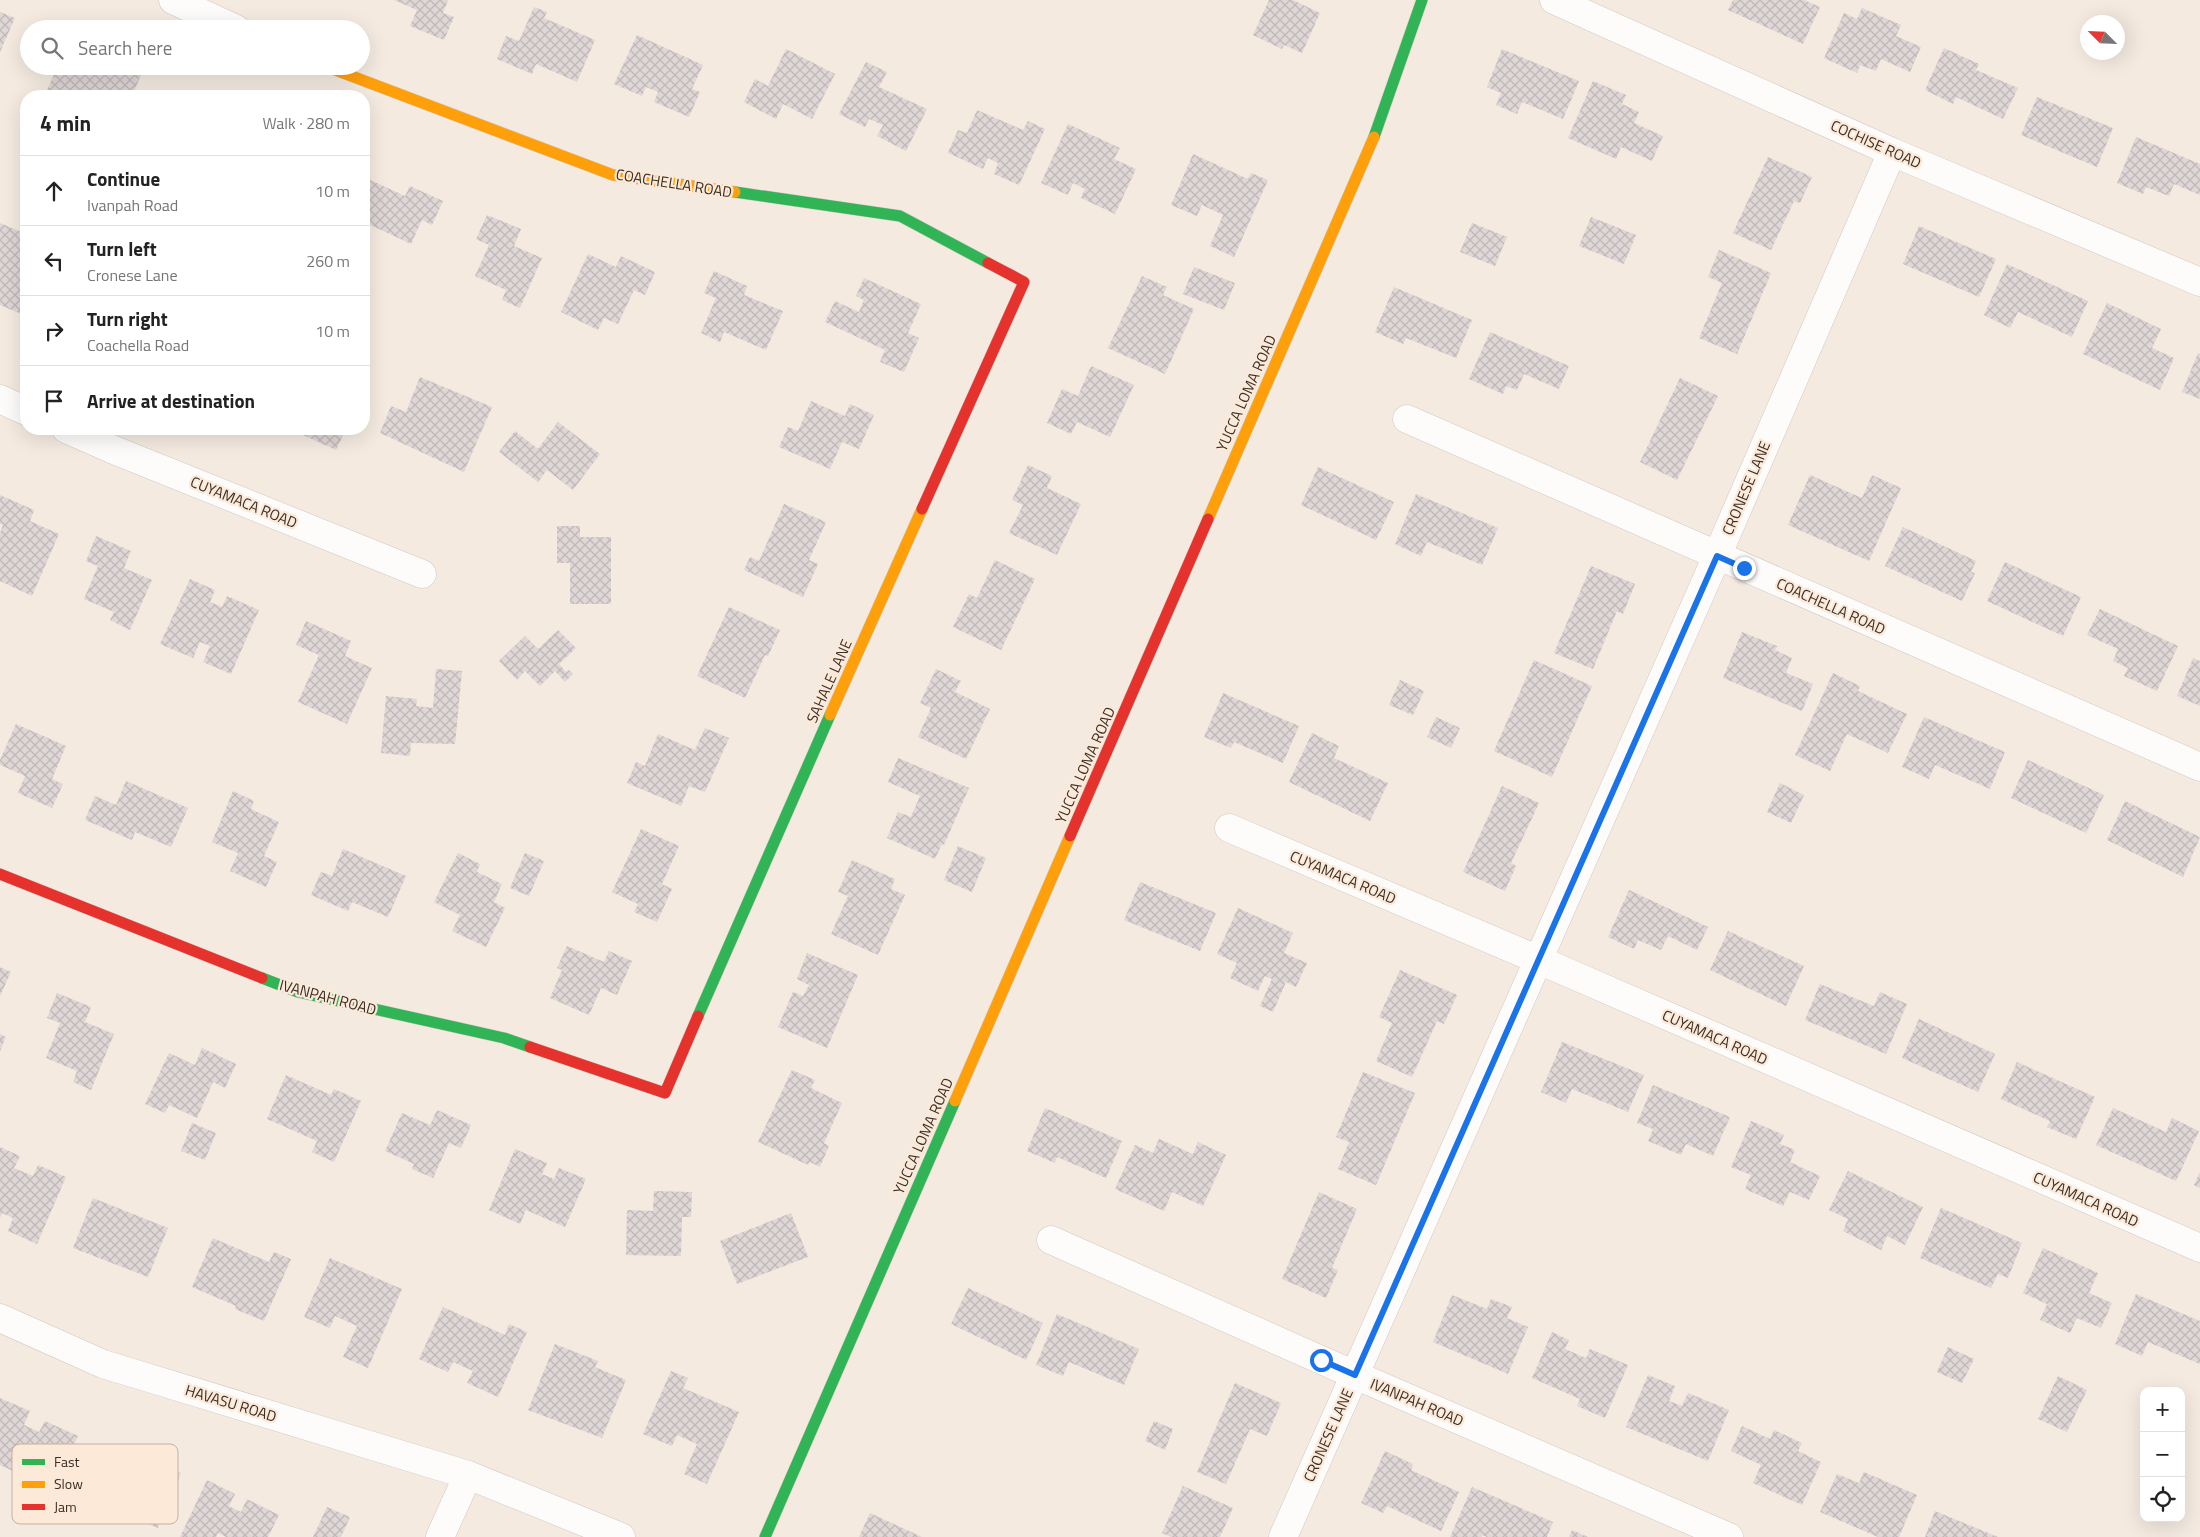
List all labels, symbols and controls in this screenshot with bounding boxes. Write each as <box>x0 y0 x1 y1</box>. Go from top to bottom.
north arrow <box>2080 15 2125 60</box>
search box <box>20 20 370 75</box>
text: Search here <box>78 33 172 62</box>
icon: search <box>38 34 66 62</box>
text: 4 min <box>40 107 91 139</box>
text: Walk · 280 m <box>262 111 350 135</box>
street label: COCHISE ROAD <box>1827 114 1925 174</box>
street label: COACHELLA ROAD <box>614 162 734 204</box>
text: Continue <box>87 164 160 193</box>
icon: ahead <box>40 177 68 205</box>
text: 10 m <box>315 179 350 203</box>
text: Ivanpah Road <box>87 193 178 217</box>
text: Turn left <box>87 234 157 263</box>
icon: left <box>40 247 68 275</box>
text: 260 m <box>306 249 350 273</box>
text: Cronese Lane <box>87 263 178 287</box>
text: Turn right <box>87 304 168 333</box>
icon: right <box>40 317 68 345</box>
text: 10 m <box>315 319 350 343</box>
street label: YUCCA LOMA ROAD <box>1210 331 1282 455</box>
text: Coachella Road <box>87 333 189 357</box>
text: Arrive at destination <box>87 386 255 415</box>
icon: arrive <box>40 387 68 415</box>
street label: CRONESE LANE <box>1716 437 1776 539</box>
street label: CUYAMACA ROAD <box>187 470 301 534</box>
route end <box>1733 557 1756 580</box>
street label: COACHELLA ROAD <box>1773 572 1889 640</box>
street label: SAHALE LANE <box>800 636 858 726</box>
street label: YUCCA LOMA ROAD <box>1049 703 1121 827</box>
street label: CUYAMACA ROAD <box>1286 844 1400 910</box>
street label: IVANPAH ROAD <box>277 973 379 1021</box>
street label: CUYAMACA ROAD <box>1659 1003 1771 1071</box>
street label: YUCCA LOMA ROAD <box>887 1074 959 1198</box>
street label: CUYAMACA ROAD <box>2030 1165 2142 1233</box>
route start <box>1310 1349 1333 1372</box>
street label: IVANPAH ROAD <box>1367 1372 1467 1432</box>
street label: HAVASU ROAD <box>182 1378 280 1428</box>
street label: CRONESE LANE <box>1297 1385 1359 1485</box>
map controls <box>2140 1387 2185 1522</box>
button: + <box>2140 1387 2185 1432</box>
button: − <box>2140 1432 2185 1477</box>
legend <box>12 1444 178 1524</box>
text: Fast <box>54 1451 79 1472</box>
text: Slow <box>54 1473 83 1494</box>
button: locate <box>2140 1477 2185 1522</box>
text: Jam <box>54 1496 77 1517</box>

